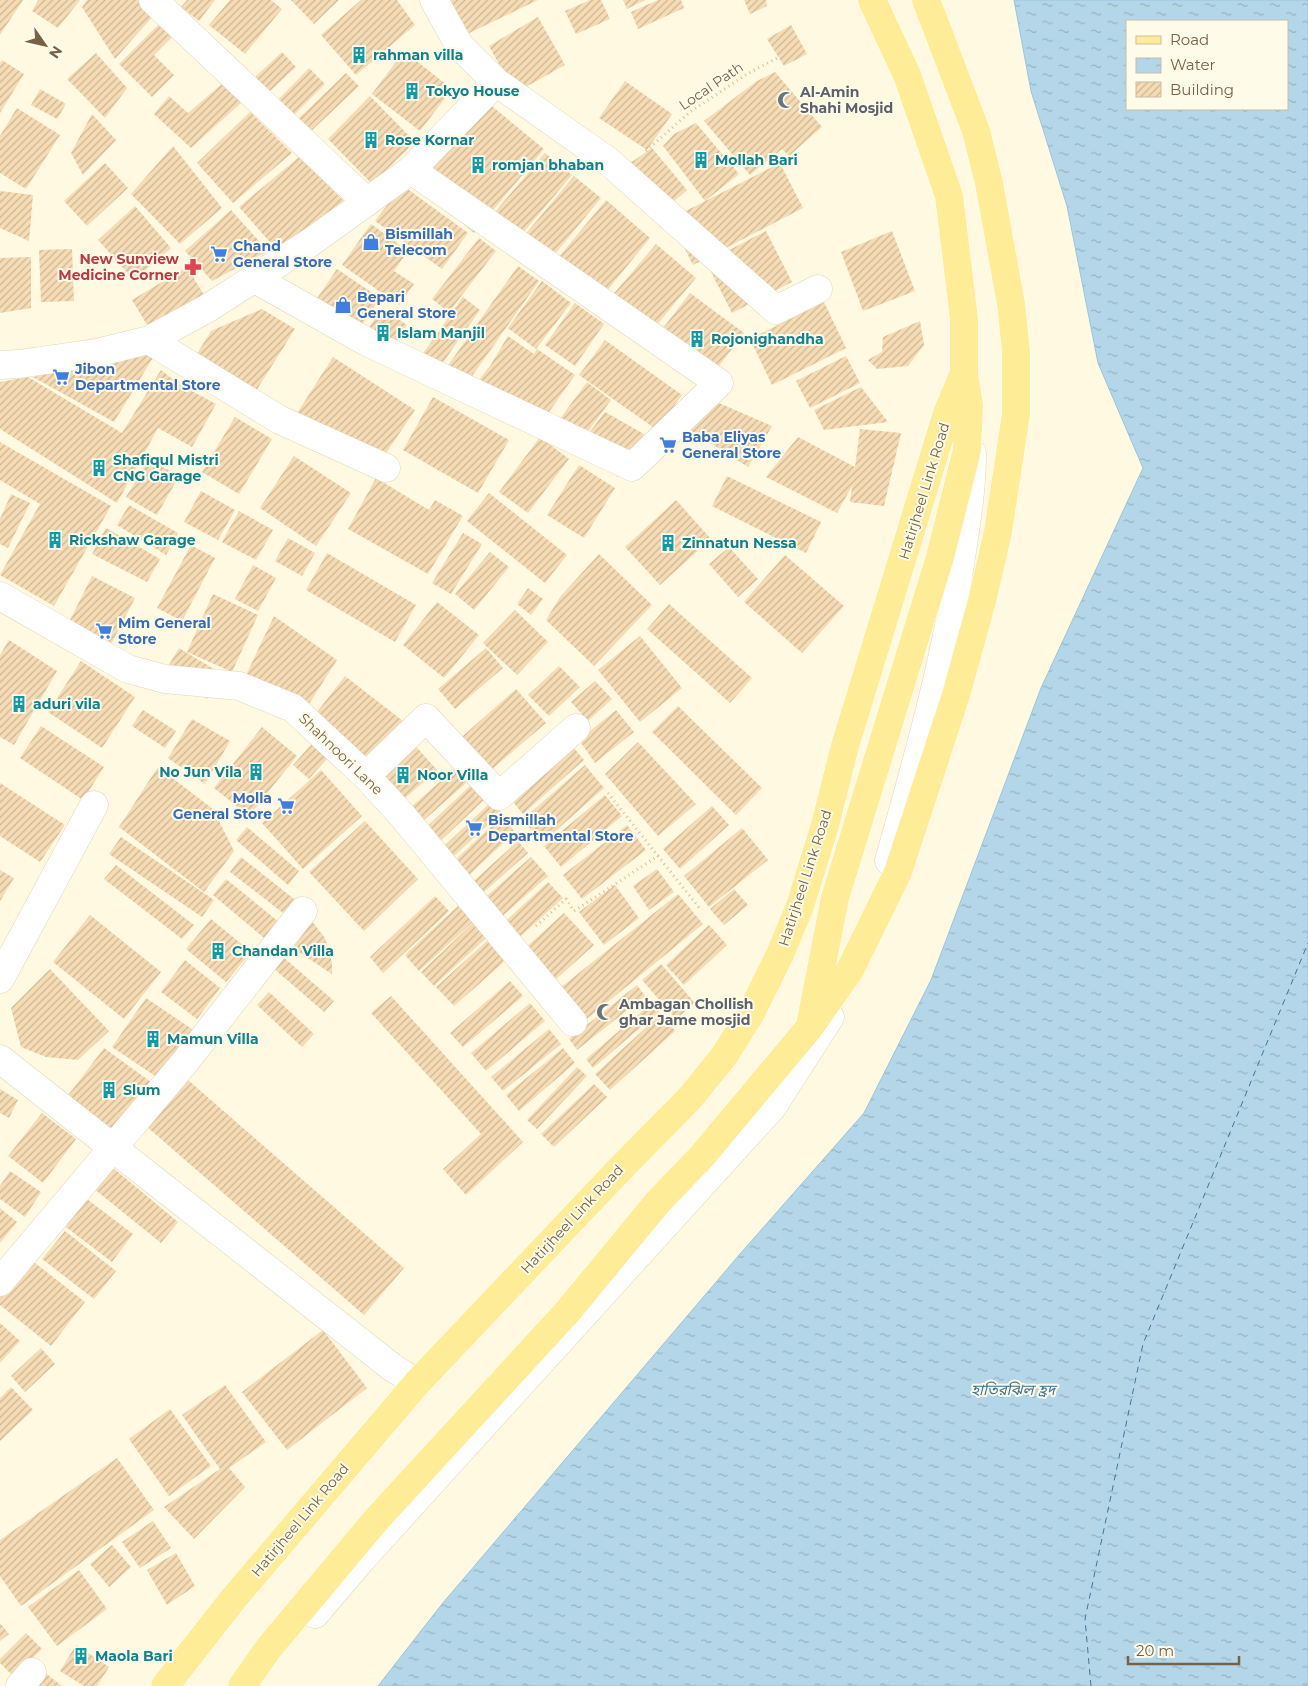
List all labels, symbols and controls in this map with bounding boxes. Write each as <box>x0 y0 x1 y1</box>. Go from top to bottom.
north arrow <box>20 20 70 70</box>
legend <box>1126 20 1288 110</box>
text: Road <box>1170 30 1209 49</box>
text: N <box>45 43 66 62</box>
building icon: rahman villa <box>349 45 369 65</box>
place label: rahman villa <box>373 46 463 64</box>
text: Water <box>1170 55 1216 74</box>
street label: Local Path <box>675 58 747 114</box>
text: Building <box>1170 80 1234 99</box>
building icon: Tokyo House <box>402 81 422 101</box>
place label: Tokyo House <box>426 82 520 100</box>
place label: Al-Amin Shahi Mosjid <box>799 83 893 117</box>
mosque icon: Al-Amin Shahi Mosjid <box>776 90 796 110</box>
building icon: Rose Kornar <box>361 130 381 150</box>
place label: Rose Kornar <box>385 131 474 149</box>
building icon: Mollah Bari <box>691 150 711 170</box>
place label: Mollah Bari <box>715 151 798 169</box>
building icon: romjan bhaban <box>468 155 488 175</box>
place label: romjan bhaban <box>492 156 604 174</box>
place label: Bismillah Telecom <box>385 225 453 259</box>
shop icon: Bismillah Telecom <box>361 232 381 252</box>
place label: Chand General Store <box>233 237 332 271</box>
supermarket icon: Chand General Store <box>209 244 229 264</box>
place label: New Sunview Medicine Corner <box>58 250 180 284</box>
pharmacy icon: New Sunview Medicine Corner <box>183 257 203 277</box>
place label: Bepari General Store <box>357 288 456 322</box>
shop icon: Bepari General Store <box>333 295 353 315</box>
building icon: Islam Manjil <box>373 323 393 343</box>
place label: Islam Manjil <box>397 324 485 342</box>
building icon: Rojonighandha <box>687 329 707 349</box>
place label: Rojonighandha <box>711 330 824 348</box>
place label: Jibon Departmental Store <box>74 360 221 394</box>
supermarket icon: Jibon Departmental Store <box>51 367 71 387</box>
street label: Hatirjheel Link Road <box>895 420 953 562</box>
place label: Baba Eliyas General Store <box>682 428 781 462</box>
supermarket icon: Baba Eliyas General Store <box>658 435 678 455</box>
place label: Shafiqul Mistri CNG Garage <box>113 451 219 485</box>
building icon: Shafiqul Mistri CNG Garage <box>89 458 109 478</box>
building icon: Rickshaw Garage <box>45 530 65 550</box>
place label: Rickshaw Garage <box>69 531 196 549</box>
building icon: Zinnatun Nessa <box>658 533 678 553</box>
place label: Zinnatun Nessa <box>682 534 797 552</box>
place label: Mim General Store <box>118 614 211 648</box>
supermarket icon: Mim General Store <box>94 621 114 641</box>
building icon: aduri vila <box>9 694 29 714</box>
place label: aduri vila <box>33 695 101 713</box>
street label: Shahnoori Lane <box>295 709 387 799</box>
building icon: No Jun Vila <box>246 762 266 782</box>
place label: No Jun Vila <box>159 763 242 781</box>
building icon: Noor Villa <box>393 765 413 785</box>
place label: Noor Villa <box>417 766 488 784</box>
place label: Molla General Store <box>173 789 272 823</box>
supermarket icon: Molla General Store <box>276 796 296 816</box>
street label: Hatirjheel Link Road <box>774 807 836 949</box>
place label: Bismillah Departmental Store <box>488 811 634 845</box>
supermarket icon: Bismillah Departmental Store <box>464 818 484 838</box>
building icon: Chandan Villa <box>208 941 228 961</box>
place label: Chandan Villa <box>232 942 334 960</box>
place label: Ambagan Chollish ghar Jame mosjid <box>618 995 754 1029</box>
mosque icon: Ambagan Chollish ghar Jame mosjid <box>595 1002 615 1022</box>
building icon: Mamun Villa <box>143 1029 163 1049</box>
place label: Mamun Villa <box>167 1030 259 1048</box>
building icon: Slum <box>99 1080 119 1100</box>
place label: Slum <box>123 1081 160 1099</box>
street label: Hatirjheel Link Road <box>517 1161 627 1277</box>
water label: হাতিরঝিল হ্রদ <box>971 1380 1058 1399</box>
street label: Hatirjheel Link Road <box>247 1460 353 1580</box>
scale bar <box>1128 1634 1239 1666</box>
text: 20 m <box>1136 1641 1174 1660</box>
building icon: Maola Bari <box>71 1646 91 1666</box>
place label: Maola Bari <box>95 1647 173 1665</box>

